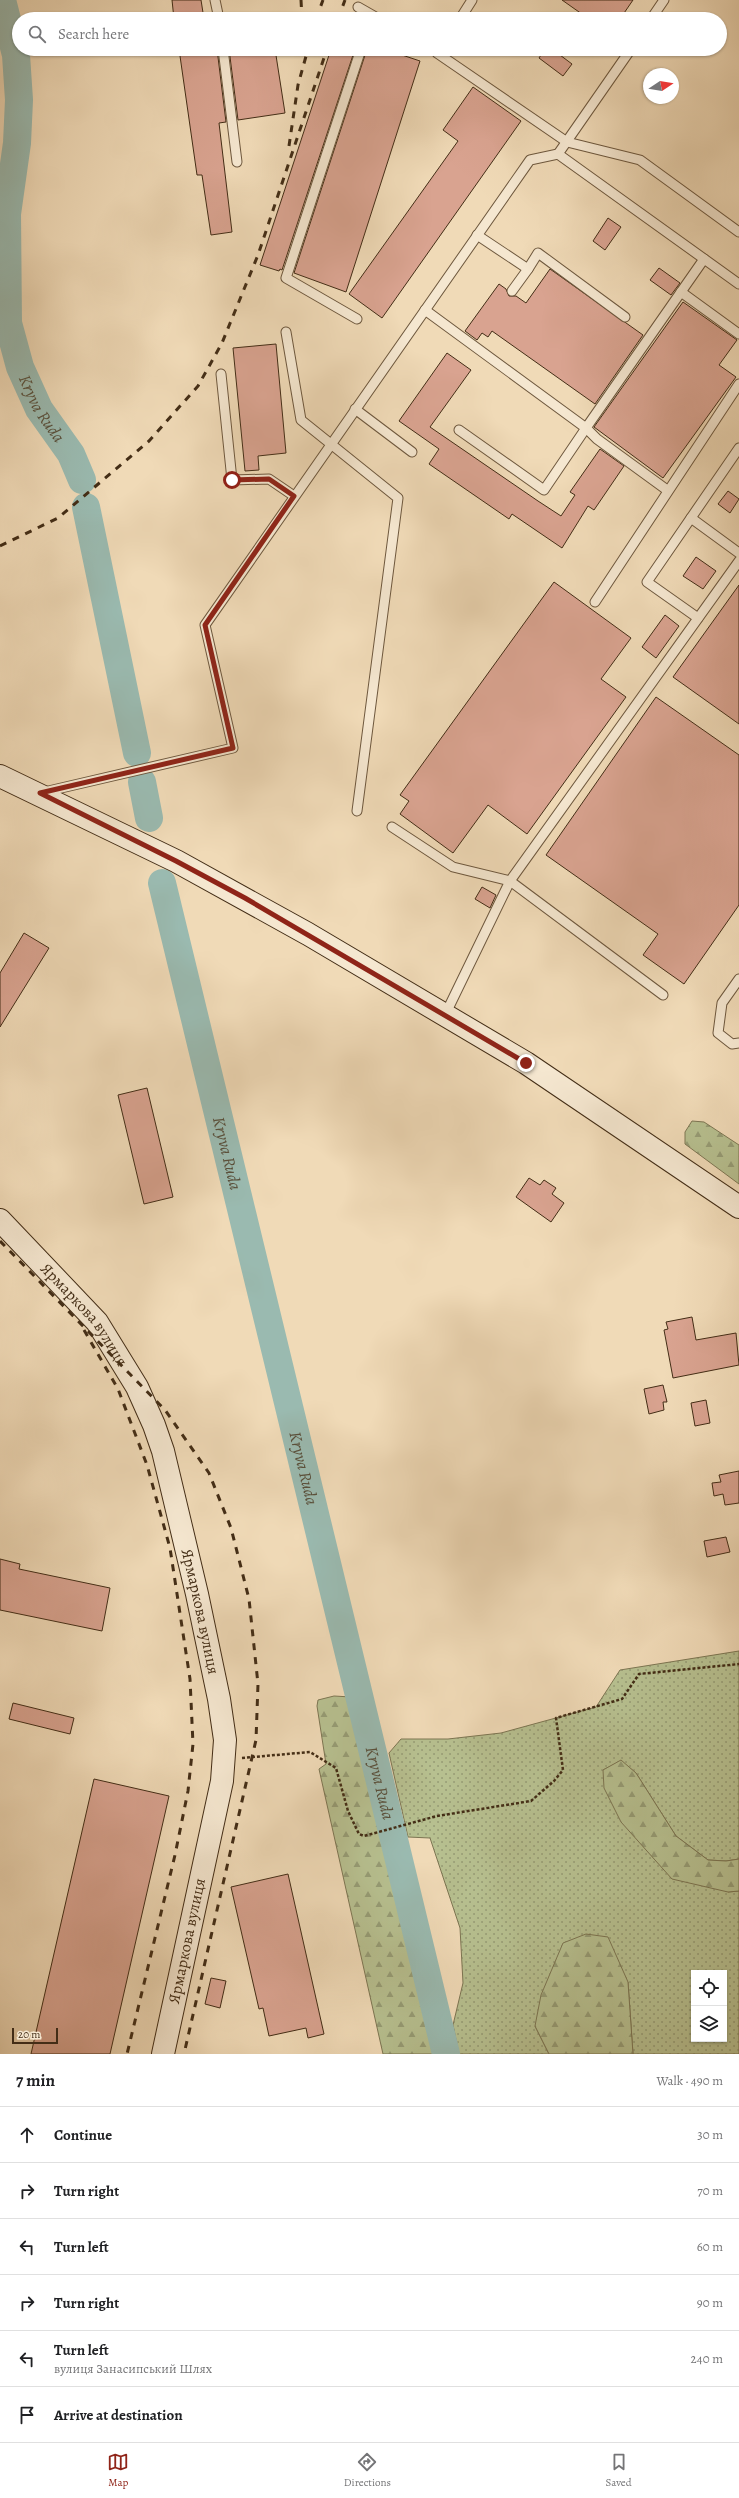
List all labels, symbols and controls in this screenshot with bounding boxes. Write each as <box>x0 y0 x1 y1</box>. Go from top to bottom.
search box <box>12 12 727 56</box>
icon: search <box>26 23 48 45</box>
text: Search here <box>58 24 129 44</box>
north arrow <box>643 68 679 104</box>
water label: Kryva Ruda <box>13 371 71 447</box>
route start <box>223 471 241 489</box>
route end <box>517 1054 535 1072</box>
water label: Kryva Ruda <box>208 1114 248 1192</box>
street label: Ярмаркова вулиця <box>35 1258 133 1371</box>
water label: Kryva Ruda <box>284 1429 324 1507</box>
street label: Ярмаркова вулиця <box>176 1547 225 1677</box>
water label: Kryva Ruda <box>360 1744 400 1822</box>
street label: Ярмаркова вулиця <box>163 1876 211 2006</box>
map controls <box>691 1970 727 2042</box>
button: locate <box>691 1970 727 2006</box>
button: layers <box>691 2006 727 2042</box>
scale bar <box>12 2026 58 2045</box>
text: 20 m <box>18 2027 40 2042</box>
text: 7 min <box>16 2069 55 2092</box>
text: Walk · 490 m <box>656 2072 723 2089</box>
icon: ahead <box>16 2124 38 2146</box>
text: Continue <box>54 2125 112 2145</box>
text: 30 m <box>697 2126 723 2143</box>
icon: right <box>16 2180 38 2202</box>
text: Turn right <box>54 2181 119 2201</box>
text: 70 m <box>697 2182 723 2199</box>
icon: left <box>16 2236 38 2258</box>
text: Turn left <box>54 2237 109 2257</box>
text: 60 m <box>697 2238 723 2255</box>
icon: right <box>16 2292 38 2314</box>
text: Turn right <box>54 2293 119 2313</box>
text: 90 m <box>697 2294 723 2311</box>
text: Turn left <box>54 2340 109 2360</box>
icon: left <box>16 2348 38 2370</box>
text: 240 m <box>691 2350 723 2367</box>
text: вулиця Занасипський Шлях <box>54 2360 212 2377</box>
icon: arrive <box>16 2404 38 2426</box>
text: Arrive at destination <box>54 2405 183 2425</box>
tab: Map <box>107 2451 129 2490</box>
tab: Directions <box>344 2451 391 2490</box>
tab: Saved <box>606 2451 632 2490</box>

